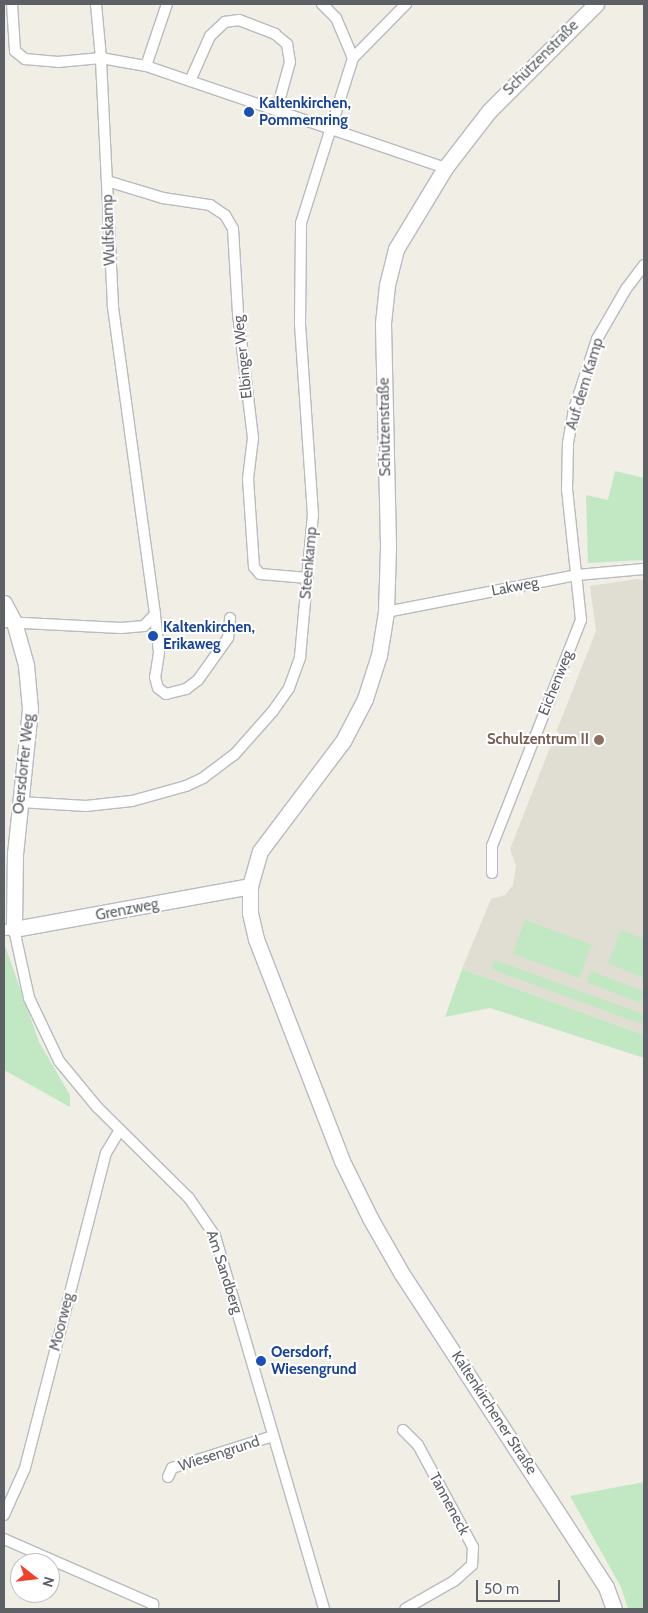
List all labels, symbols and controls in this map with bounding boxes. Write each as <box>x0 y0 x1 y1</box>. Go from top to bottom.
street label: Schützenstraße <box>500 17 582 99</box>
place label: Kaltenkirchen, Pommernring <box>259 94 351 129</box>
marker: Kaltenkirchen, Pommernring <box>243 106 255 118</box>
street label: Wulfskamp <box>99 194 119 266</box>
street label: Elbinger Weg <box>230 314 256 400</box>
street label: Auf dem Kamp <box>563 336 607 432</box>
street label: Schützenstraße <box>375 377 395 477</box>
street label: Steenkamp <box>297 526 321 600</box>
street label: Lakweg <box>490 574 540 600</box>
place label: Kaltenkirchen, Erikaweg <box>163 618 255 653</box>
marker: Kaltenkirchen, Erikaweg <box>147 630 159 642</box>
street label: Eichenweg <box>535 648 577 718</box>
street label: Oersdorfer Weg <box>10 713 38 815</box>
place label: Schulzentrum II <box>487 731 589 749</box>
marker: Schulzentrum II <box>593 734 605 746</box>
street label: Grenzweg <box>94 895 160 925</box>
street label: Am Sandberg <box>202 1228 246 1316</box>
street label: Moorweg <box>46 1291 78 1353</box>
place label: Oersdorf, Wiesengrund <box>271 1343 357 1378</box>
street label: Kaltenkirchener Straße <box>447 1348 541 1478</box>
marker: Oersdorf, Wiesengrund <box>255 1355 267 1367</box>
street label: Wiesengrund <box>176 1432 262 1476</box>
street label: Tanneneck <box>425 1470 473 1538</box>
north arrow <box>10 1553 60 1603</box>
scale bar <box>478 1570 562 1602</box>
text: N <box>38 1575 58 1589</box>
text: 50 m <box>484 1580 519 1598</box>

